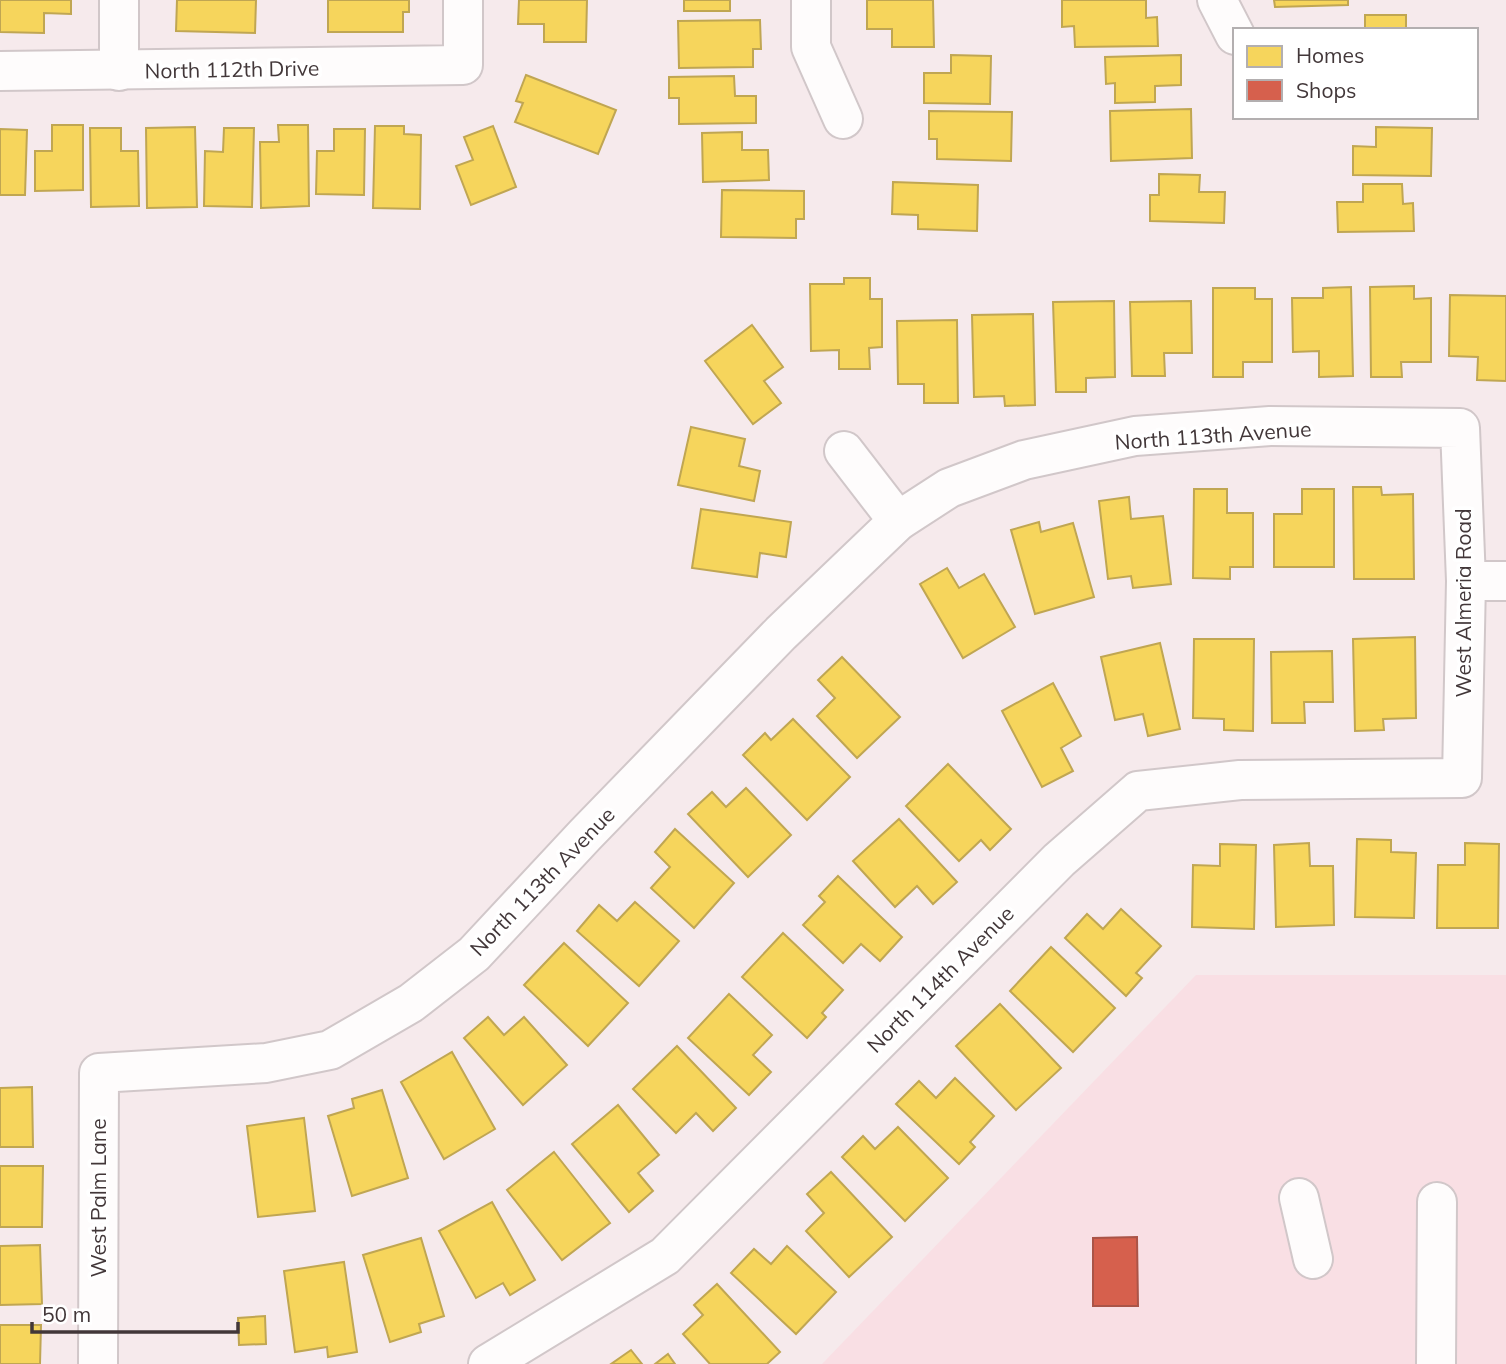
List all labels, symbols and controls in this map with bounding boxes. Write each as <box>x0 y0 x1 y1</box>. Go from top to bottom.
legend <box>1233 28 1478 119</box>
text: Homes <box>1296 42 1364 68</box>
street label: North 112th Drive <box>144 54 320 84</box>
text: Shops <box>1296 77 1356 103</box>
street label: North 113th Avenue <box>1114 415 1312 455</box>
street label: West Almeria Road <box>1450 508 1476 698</box>
street label: North 113th Avenue <box>464 801 620 961</box>
street label: North 114th Avenue <box>861 900 1019 1058</box>
street label: West Palm Lane <box>85 1118 111 1278</box>
scale bar <box>32 1290 238 1334</box>
text: 50 m <box>42 1301 91 1327</box>

